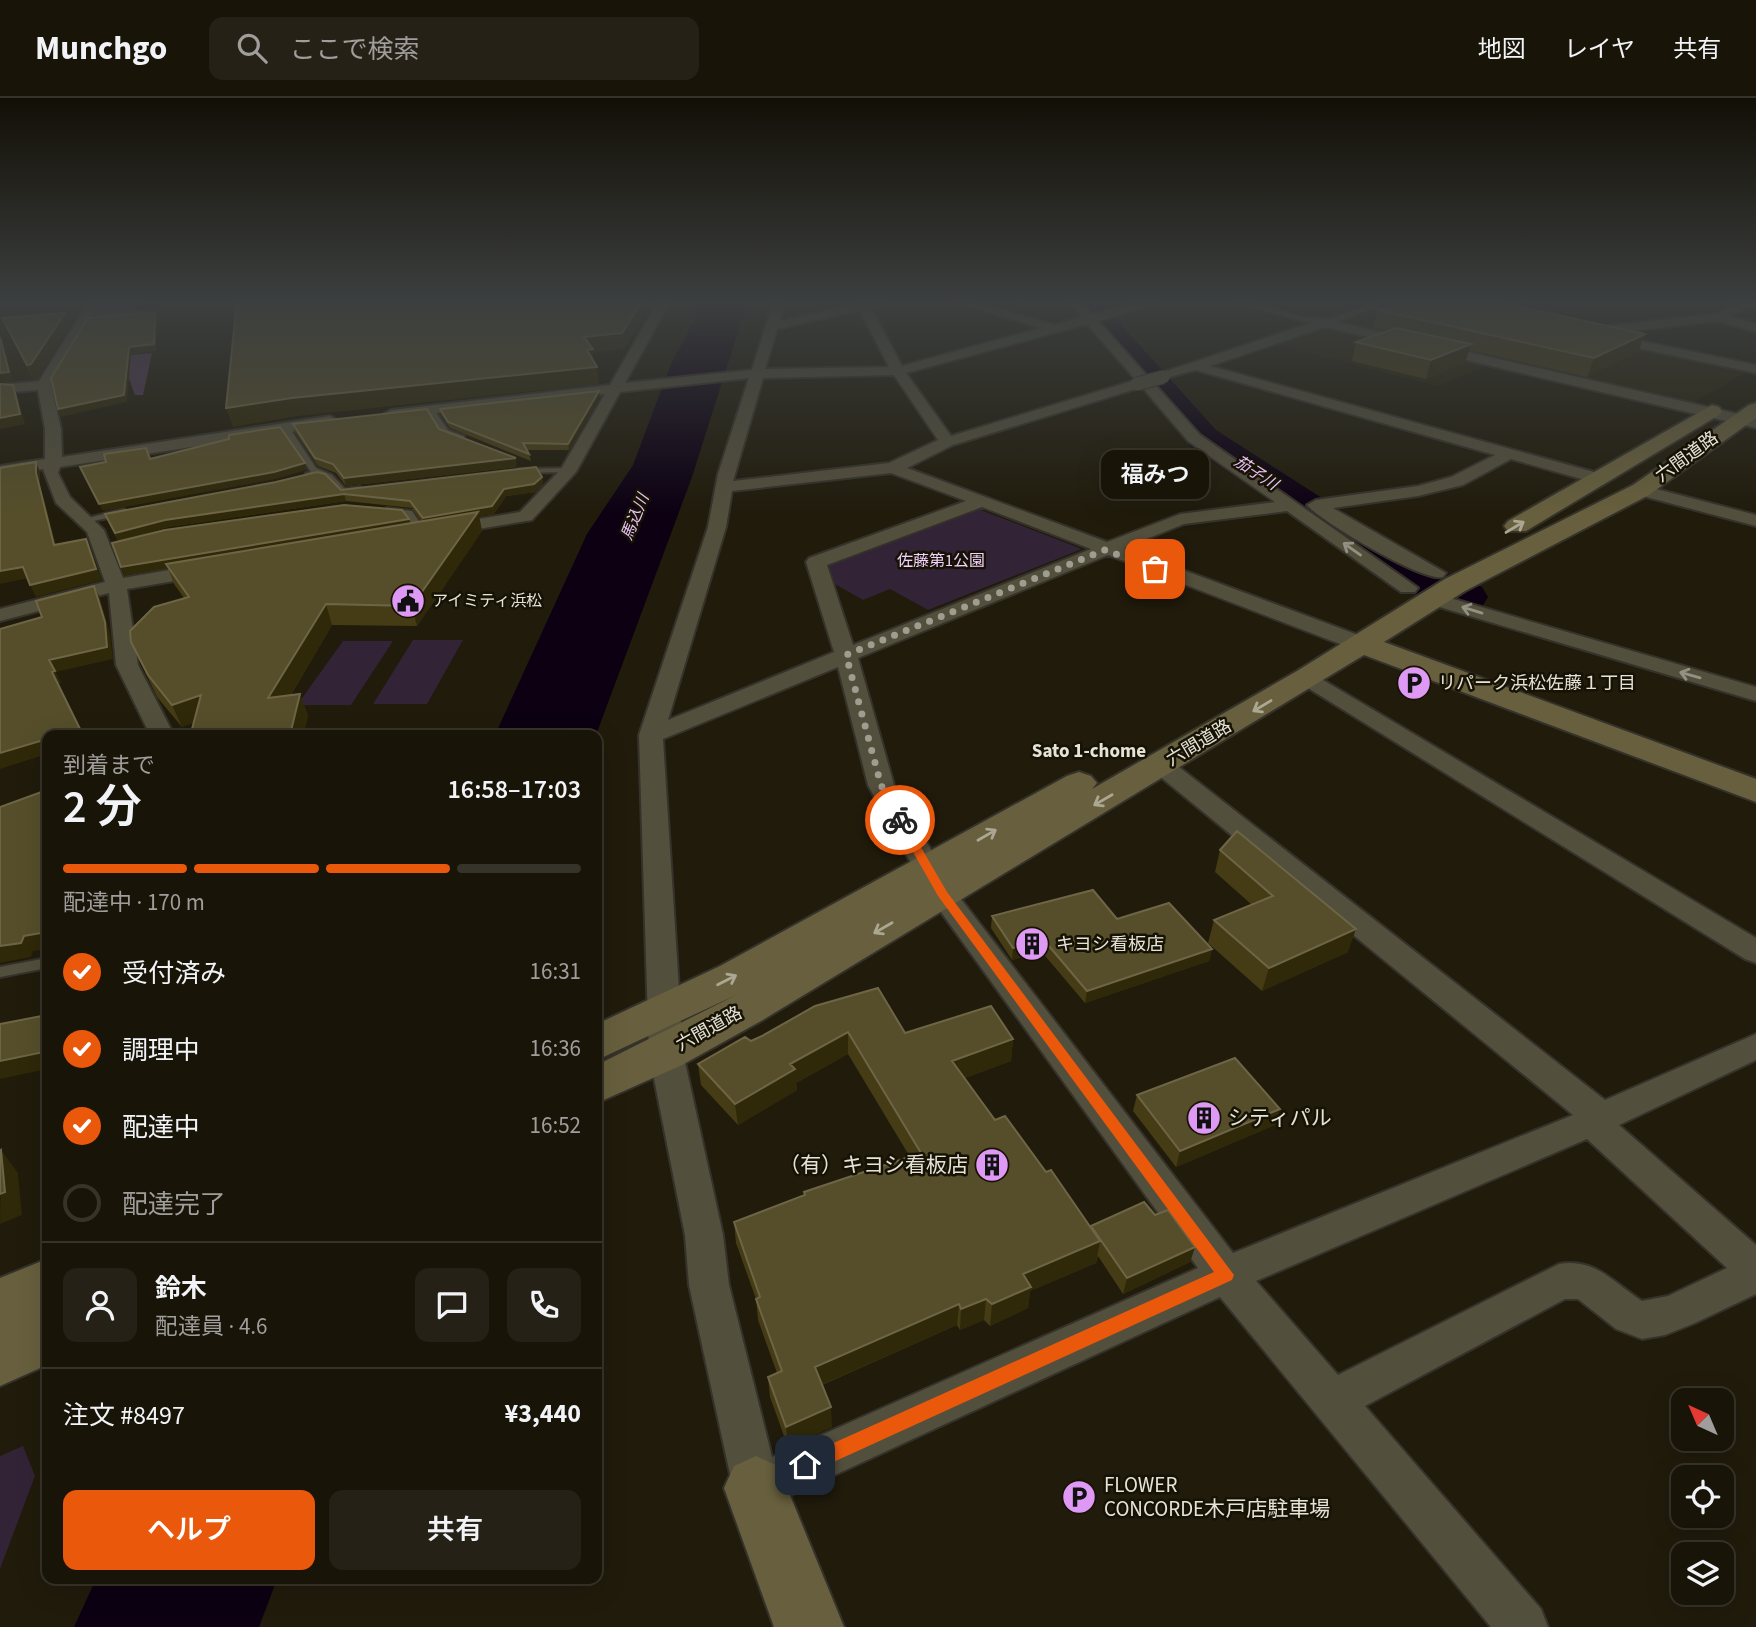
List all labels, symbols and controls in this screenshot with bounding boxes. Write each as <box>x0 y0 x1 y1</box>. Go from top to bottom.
search box <box>209 17 699 80</box>
text: Munchgo <box>35 25 167 72</box>
icon: search <box>233 29 271 67</box>
text: ここで検索 <box>289 31 419 68</box>
text: 地図 <box>1478 32 1526 67</box>
text: レイヤ <box>1564 32 1635 67</box>
text: 共有 <box>1673 32 1721 67</box>
street label: 六間道路 <box>1651 426 1723 488</box>
callout: 福みつ <box>1101 450 1209 499</box>
water label: 茄子川 <box>1230 451 1284 496</box>
text: 福みつ <box>1121 458 1190 491</box>
water label: 馬込川 <box>616 489 655 543</box>
one-way arrow <box>1504 520 1524 534</box>
pin <box>1125 539 1185 599</box>
one-way arrow <box>1343 542 1362 556</box>
park label: 佐藤第1公園 <box>897 550 985 572</box>
icon: bag <box>1136 550 1174 588</box>
public building icon: アイミティ浜松 <box>389 582 427 620</box>
place label: アイミティ浜松 <box>432 590 542 612</box>
one-way arrow <box>1462 603 1484 616</box>
parking icon: リパーク浜松佐藤１丁目 <box>1395 664 1433 702</box>
one-way arrow <box>1680 668 1702 681</box>
place label: リパーク浜松佐藤１丁目 <box>1438 671 1636 696</box>
one-way arrow <box>1252 699 1272 713</box>
street label: 六間道路 <box>1162 714 1236 772</box>
district label: Sato 1-chome <box>1032 738 1146 765</box>
text: 到着まで <box>63 749 155 782</box>
text: 16:58–17:03 <box>448 771 581 808</box>
text: 2 分 <box>63 775 142 840</box>
courier <box>865 785 935 855</box>
one-way arrow <box>1093 793 1113 807</box>
icon: bike <box>881 801 919 839</box>
one-way arrow <box>977 828 997 842</box>
text: 配達中 · 170 m <box>63 886 205 919</box>
one-way arrow <box>874 922 894 936</box>
building icon: キヨシ看板店 <box>1013 925 1051 963</box>
place label: キヨシ看板店 <box>1056 932 1164 957</box>
icon: check <box>63 953 101 991</box>
text: 受付済み <box>122 955 226 992</box>
text: 16:31 <box>530 955 581 988</box>
one-way arrow <box>716 973 737 987</box>
street label: 六間道路 <box>671 1001 747 1057</box>
icon: check <box>63 1030 101 1068</box>
text: 調理中 <box>122 1032 200 1069</box>
text: 16:36 <box>530 1032 581 1065</box>
building icon: シティパル <box>1185 1099 1223 1137</box>
place label: シティパル <box>1228 1103 1332 1133</box>
icon: check <box>63 1107 101 1145</box>
text: 配達中 <box>122 1109 200 1146</box>
text: 16:52 <box>530 1109 581 1142</box>
building icon: （有）キヨシ看板店 <box>973 1146 1011 1184</box>
place label: （有）キヨシ看板店 <box>779 1150 968 1180</box>
text: 配達完了 <box>122 1186 226 1223</box>
button: person <box>63 1268 137 1342</box>
button: chat <box>415 1268 489 1342</box>
button: phone <box>507 1268 581 1342</box>
text: 鈴木 <box>155 1270 207 1307</box>
text: 配達員 · 4.6 <box>155 1310 268 1343</box>
north arrow <box>1671 1388 1734 1451</box>
map controls <box>1671 1388 1734 1605</box>
text: ¥3,440 <box>505 1395 581 1432</box>
text: 注文 #8497 <box>63 1397 185 1434</box>
pin <box>775 1435 835 1495</box>
icon: home <box>786 1446 824 1484</box>
button: locate <box>1671 1465 1734 1528</box>
place label: FLOWER CONCORDE木戸店駐車場 <box>1104 1470 1330 1524</box>
parking icon: FLOWER CONCORDE木戸店駐車場 <box>1060 1478 1098 1516</box>
button: ヘルプ <box>63 1490 315 1570</box>
button: 共有 <box>329 1490 581 1570</box>
button: layers <box>1671 1542 1734 1605</box>

